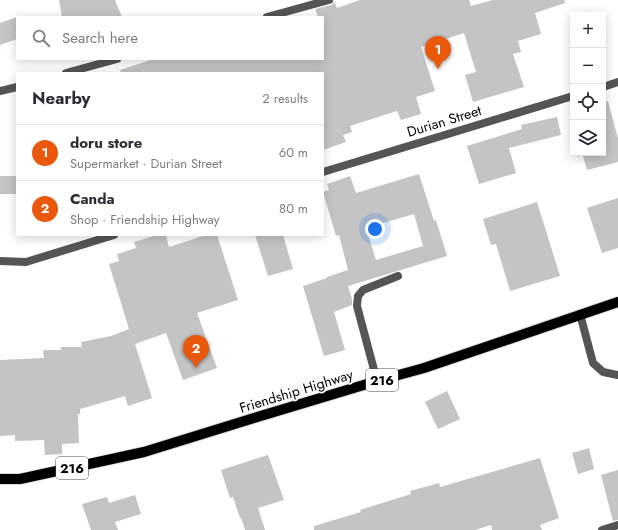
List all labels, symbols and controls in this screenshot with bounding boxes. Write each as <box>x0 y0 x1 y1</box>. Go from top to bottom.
map controls <box>570 12 606 156</box>
button: + <box>570 12 606 48</box>
search box <box>16 16 324 60</box>
icon: search <box>30 27 52 49</box>
text: Search here <box>62 27 138 49</box>
pin: 1 <box>425 36 451 69</box>
button: − <box>570 48 606 84</box>
button: locate <box>570 84 606 120</box>
text: Nearby <box>32 86 90 110</box>
text: 2 results <box>262 89 308 108</box>
street label: Durian Street <box>404 100 484 142</box>
button: layers <box>570 120 606 156</box>
text: doru store <box>70 132 142 154</box>
text: 1 <box>42 143 48 162</box>
text: 60 m <box>279 143 308 162</box>
text: Supermarket · Durian Street <box>70 154 222 173</box>
text: Canda <box>70 188 115 210</box>
text: 2 <box>41 199 49 218</box>
text: 80 m <box>279 199 308 218</box>
text: Shop · Friendship Highway <box>70 210 220 229</box>
your location <box>365 219 385 239</box>
pin: 2 <box>183 335 209 368</box>
street label: Friendship Highway <box>237 364 356 418</box>
road number: 216 <box>366 369 398 391</box>
road number: 216 <box>56 457 88 479</box>

